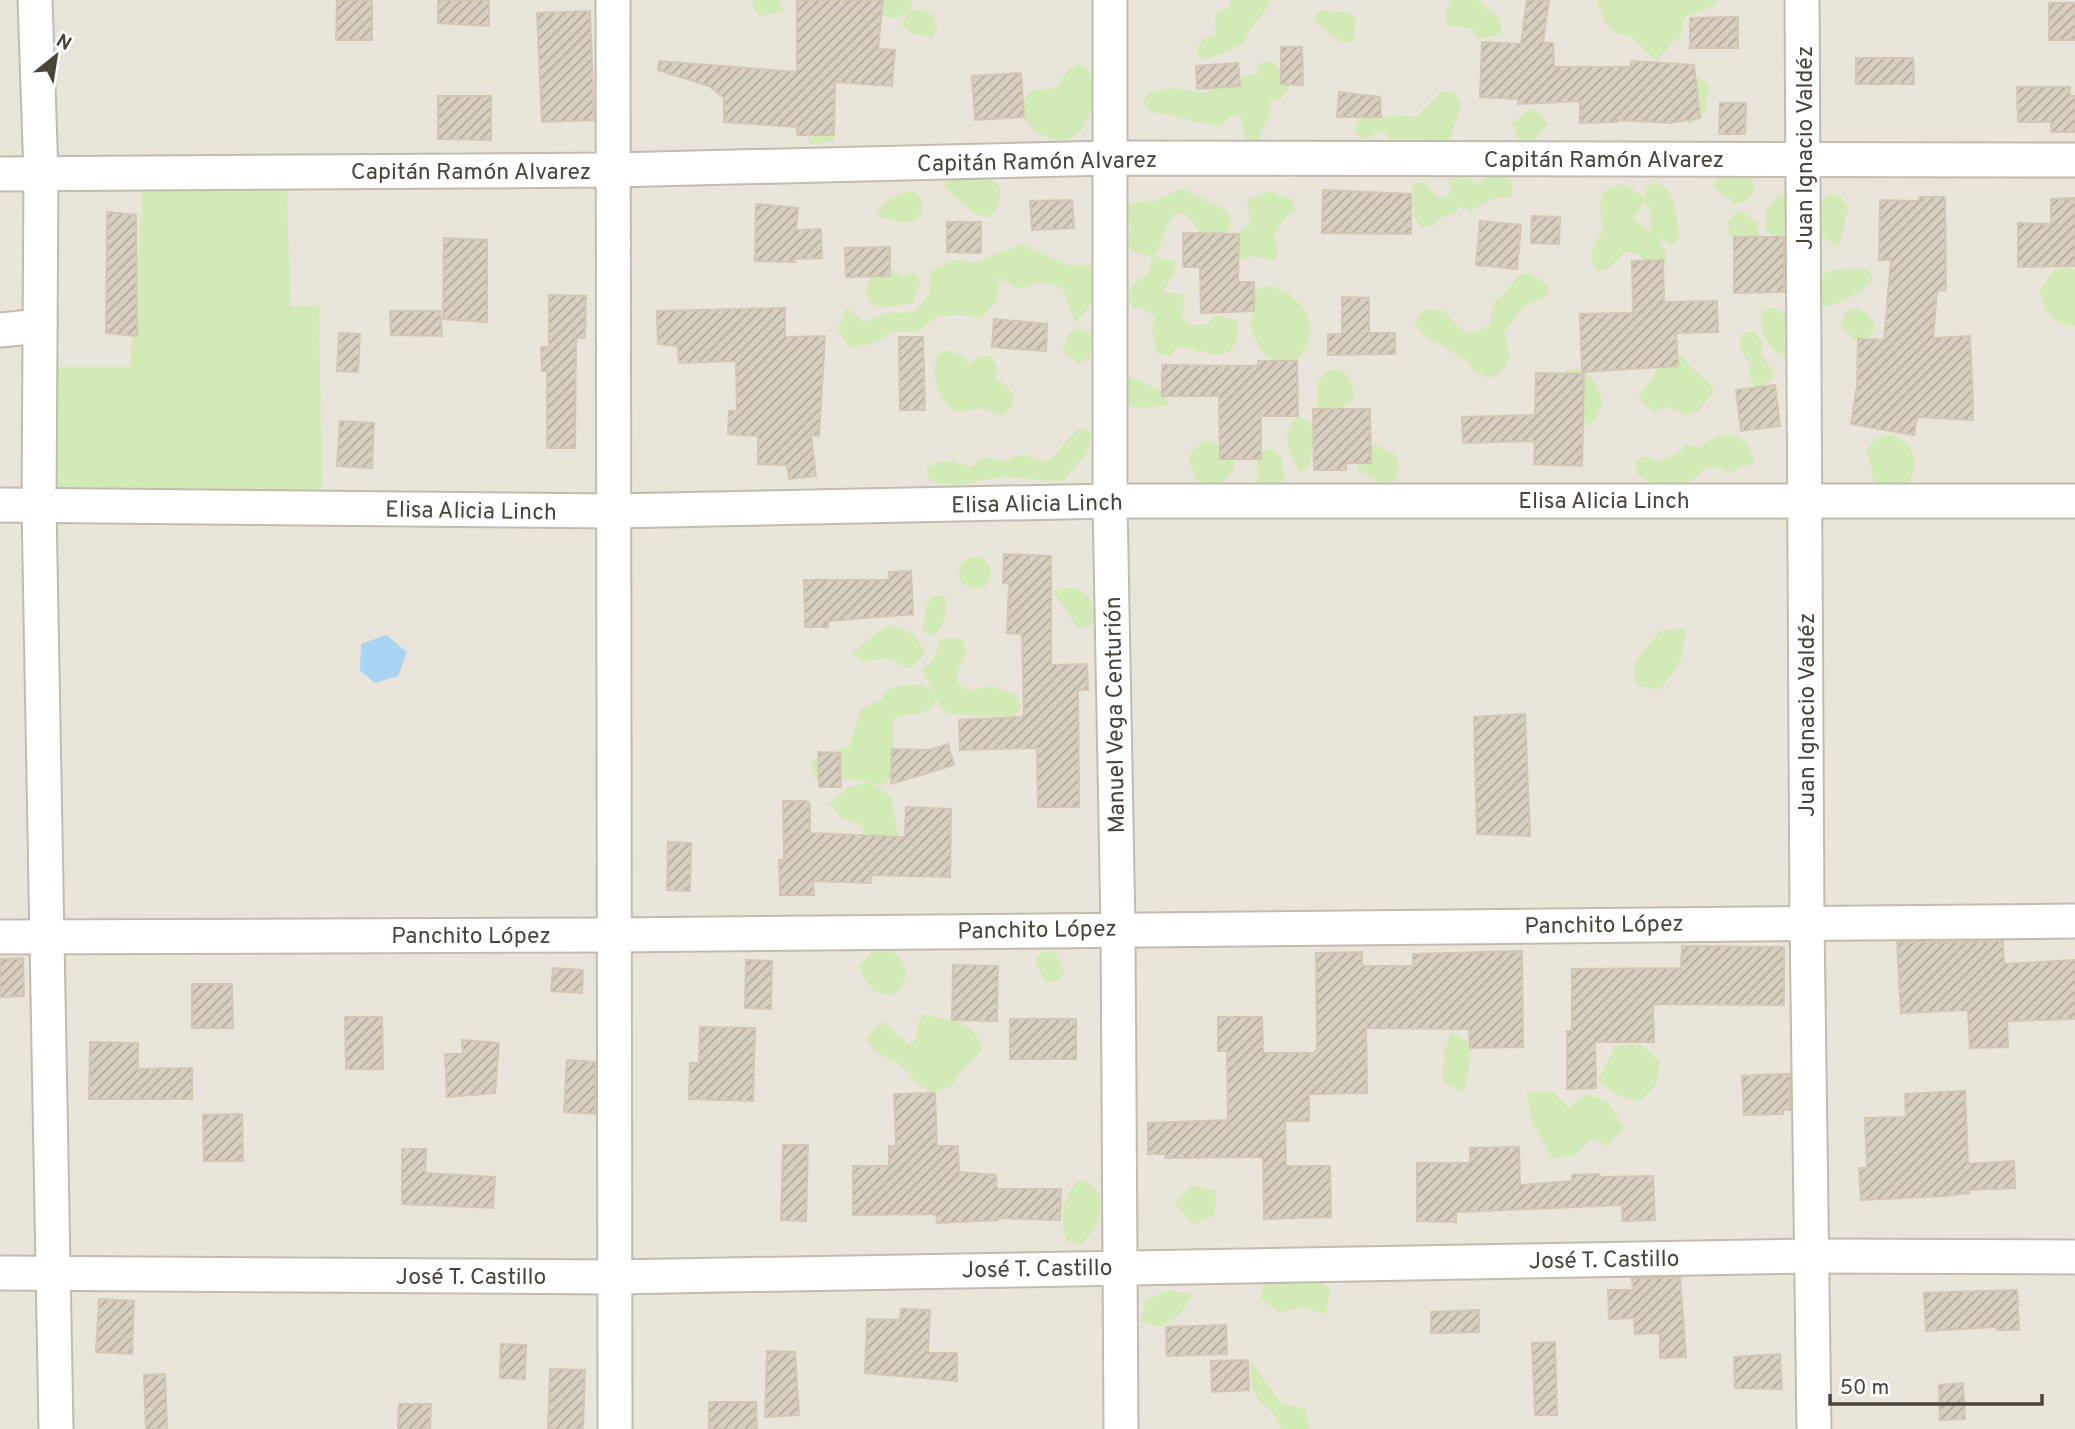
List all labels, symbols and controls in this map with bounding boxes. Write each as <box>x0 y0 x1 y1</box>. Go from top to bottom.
north arrow <box>21 21 91 91</box>
text: N <box>52 29 75 57</box>
street label: Juan Ignacio Valdéz <box>1792 46 1821 250</box>
street label: Capitán Ramón Alvarez <box>917 147 1157 180</box>
street label: Capitán Ramón Alvarez <box>1484 147 1724 176</box>
street label: Capitán Ramón Alvarez <box>351 159 591 188</box>
street label: Elisa Alicia Linch <box>1518 488 1690 517</box>
street label: Elisa Alicia Linch <box>951 490 1123 521</box>
street label: Elisa Alicia Linch <box>385 497 557 528</box>
street label: Manuel Vega Centurión <box>1100 596 1133 834</box>
street label: Juan Ignacio Valdéz <box>1794 613 1823 817</box>
street label: Panchito López <box>1524 911 1684 942</box>
street label: Panchito López <box>957 916 1117 947</box>
street label: Panchito López <box>391 923 551 952</box>
street label: José T. Castillo <box>1528 1246 1680 1277</box>
street label: José T. Castillo <box>961 1255 1113 1286</box>
street label: José T. Castillo <box>396 1264 546 1293</box>
scale bar <box>1830 1362 2042 1406</box>
text: 50 m <box>1840 1375 1889 1402</box>

